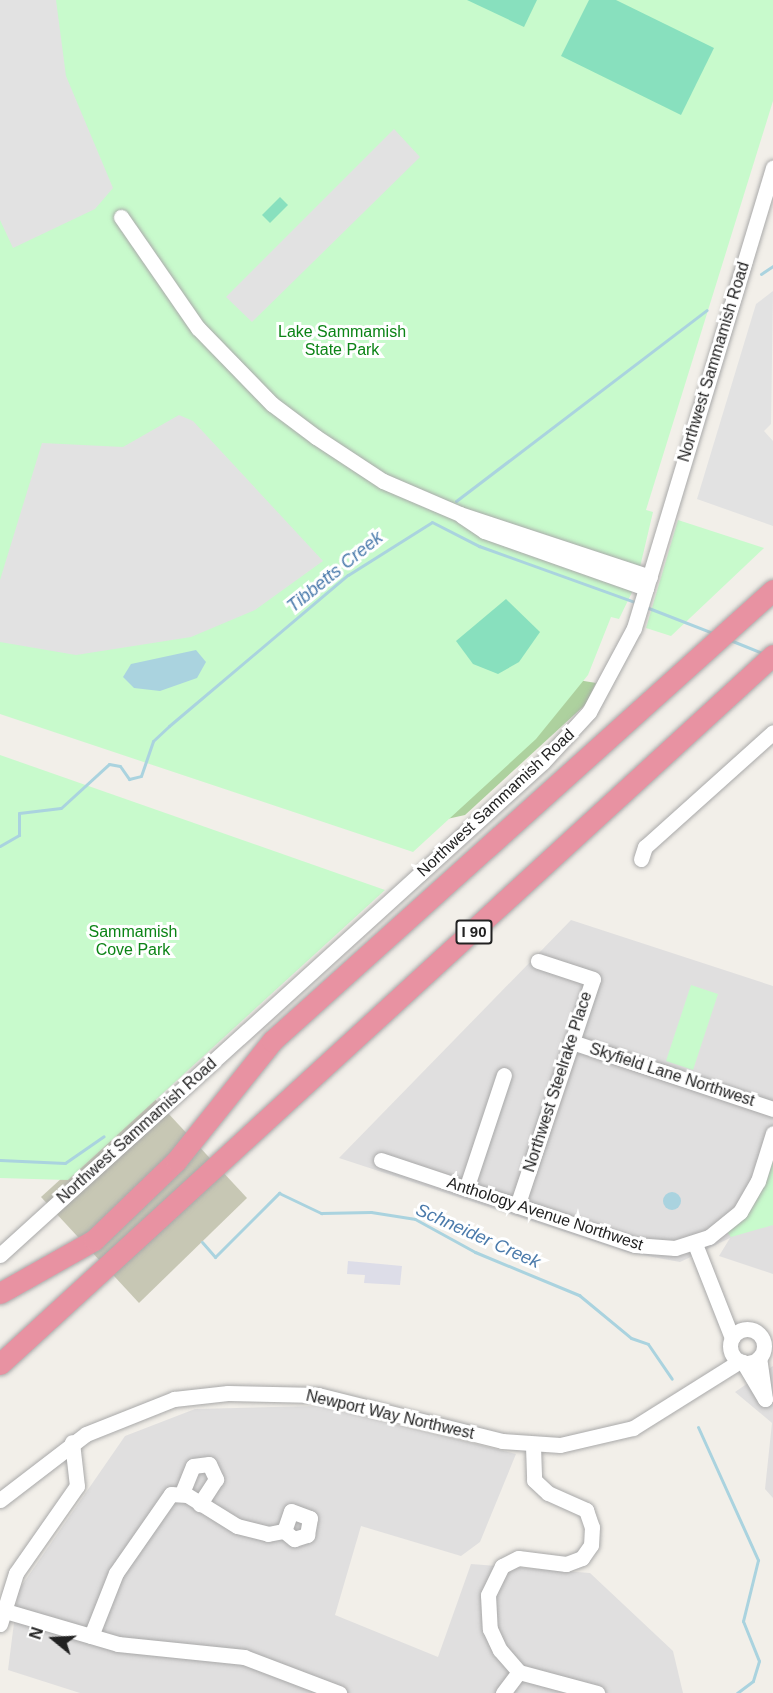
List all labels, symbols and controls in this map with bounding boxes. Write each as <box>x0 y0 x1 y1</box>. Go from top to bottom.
street label: Northwest Sammamish Road <box>674 260 754 464</box>
park label: Lake Sammamish State Park <box>278 322 406 360</box>
water label: Tibbetts Creek <box>283 527 387 617</box>
street label: Northwest Sammamish Road <box>413 725 579 881</box>
road number: I 90 <box>454 920 494 944</box>
park label: Sammamish Cove Park <box>89 922 177 960</box>
street label: Northwest Steelrake Place <box>520 989 596 1175</box>
street label: Skyfield Lane Northwest <box>587 1039 757 1111</box>
street label: Northwest Sammamish Road <box>53 1054 221 1208</box>
street label: Anthology Avenue Northwest <box>444 1173 646 1255</box>
water label: Schneider Creek <box>412 1199 544 1273</box>
street label: Newport Way Northwest <box>304 1386 476 1444</box>
north arrow <box>24 1609 84 1669</box>
text: N <box>27 1625 46 1641</box>

